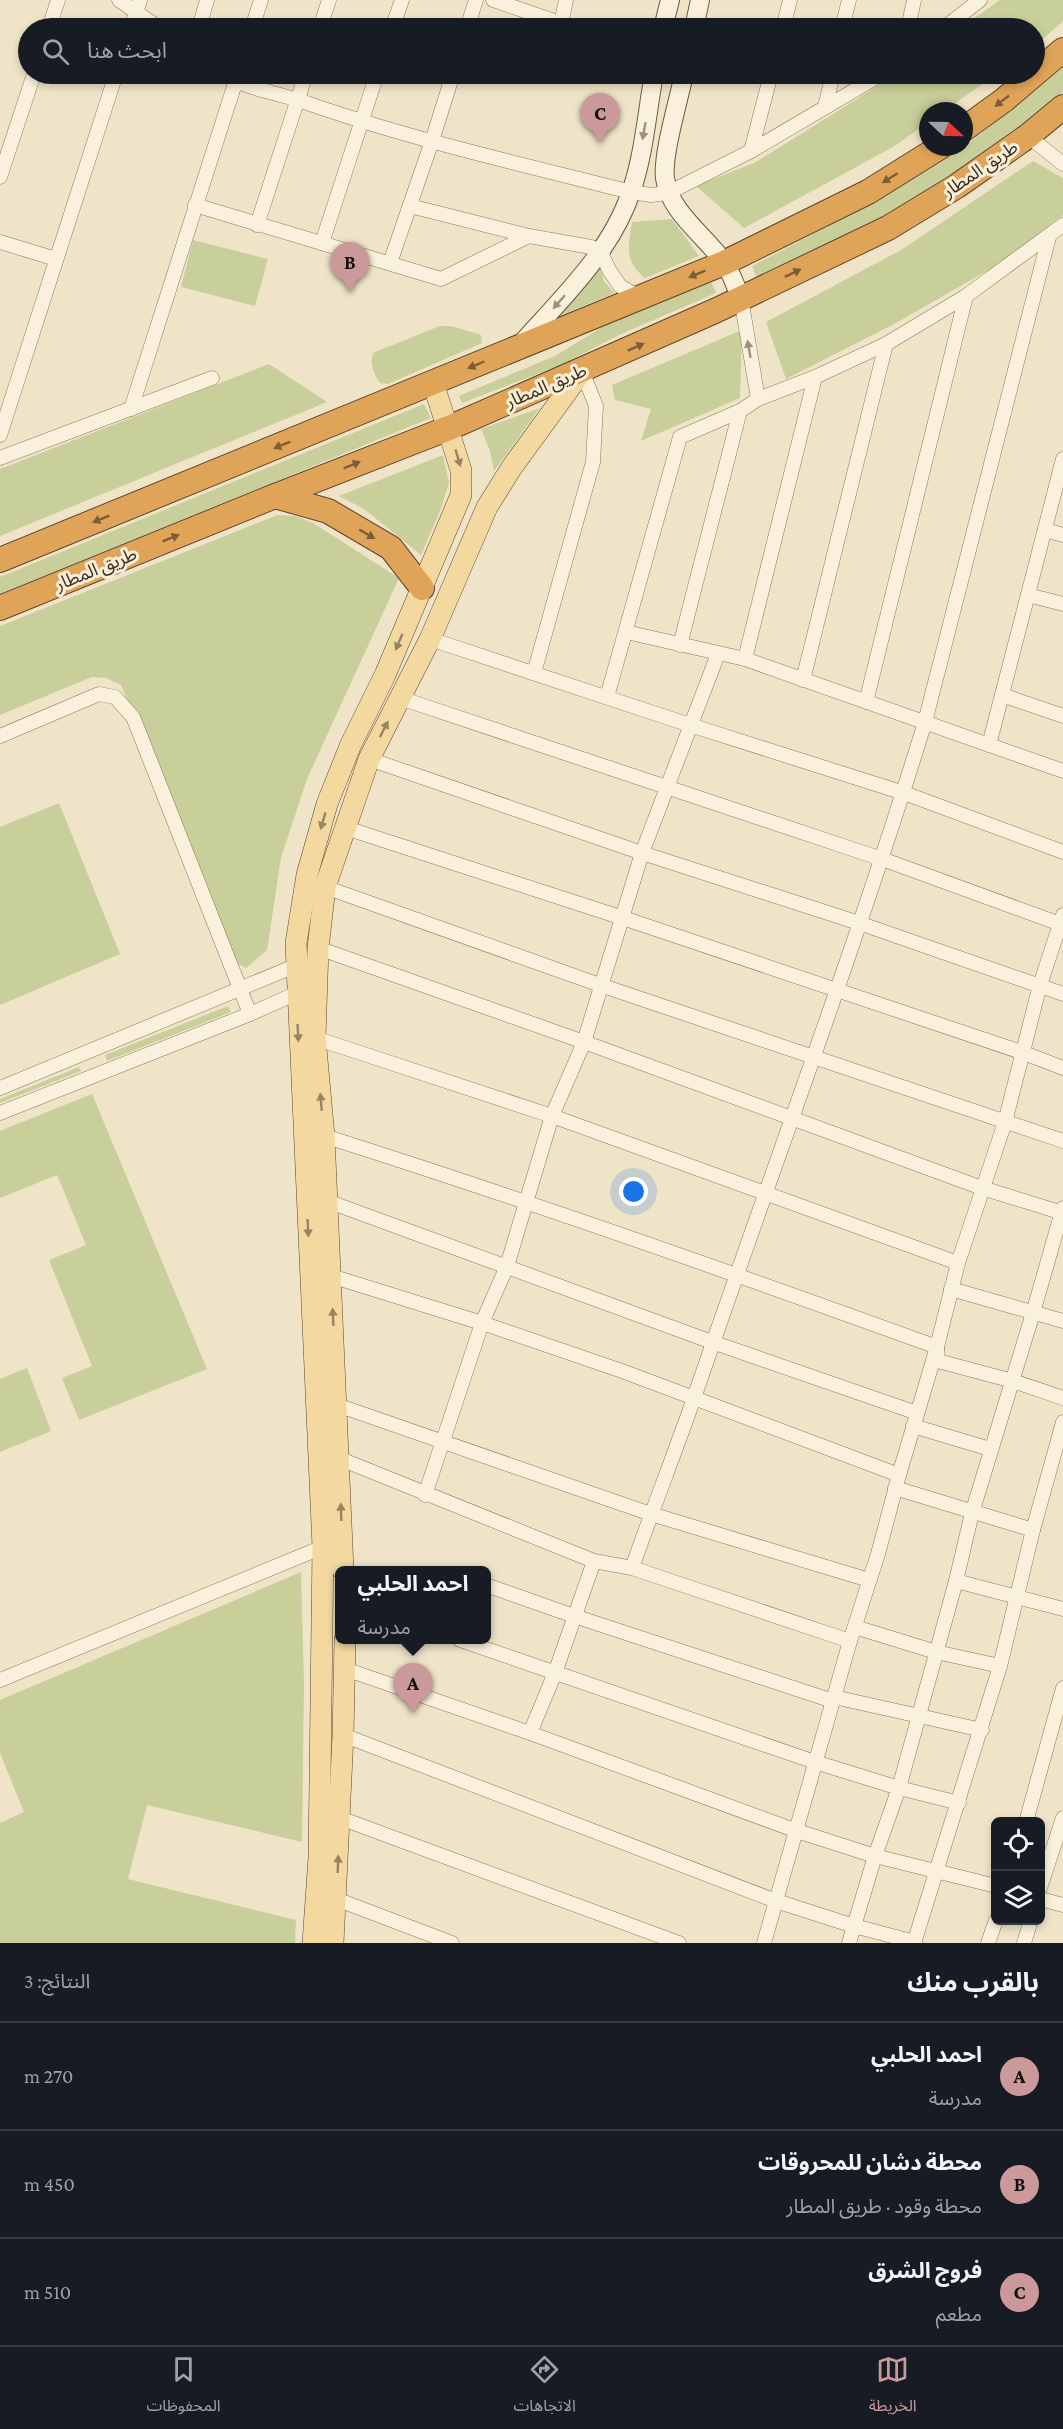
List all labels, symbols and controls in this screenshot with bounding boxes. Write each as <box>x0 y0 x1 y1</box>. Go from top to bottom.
search box <box>18 18 1045 84</box>
icon: search <box>39 35 72 68</box>
text: ابحث هنا <box>87 38 167 63</box>
pin: C <box>580 94 620 143</box>
one-way arrow <box>994 95 1010 107</box>
north arrow <box>919 102 973 156</box>
one-way arrow <box>639 122 648 141</box>
street label: طريق المطار <box>938 137 1022 203</box>
one-way arrow <box>882 172 898 183</box>
pin: B <box>330 242 370 292</box>
one-way arrow <box>785 269 802 278</box>
one-way arrow <box>688 270 706 279</box>
one-way arrow <box>553 294 566 309</box>
one-way arrow <box>744 339 753 358</box>
one-way arrow <box>627 342 645 352</box>
one-way arrow <box>466 360 484 370</box>
street label: طريق المطار <box>502 360 590 413</box>
one-way arrow <box>272 440 290 450</box>
one-way arrow <box>454 449 463 467</box>
one-way arrow <box>343 460 361 470</box>
one-way arrow <box>92 515 110 524</box>
one-way arrow <box>359 528 375 539</box>
one-way arrow <box>162 533 180 543</box>
street label: طريق المطار <box>51 544 140 596</box>
one-way arrow <box>395 633 404 650</box>
one-way arrow <box>380 721 389 738</box>
one-way arrow <box>318 812 327 830</box>
one-way arrow <box>294 1024 303 1043</box>
one-way arrow <box>316 1092 326 1111</box>
your location <box>619 1177 648 1206</box>
one-way arrow <box>303 1219 312 1238</box>
one-way arrow <box>329 1308 338 1327</box>
one-way arrow <box>336 1503 345 1522</box>
popup <box>335 1566 491 1644</box>
text: احمد الحلبي <box>358 1571 468 1596</box>
text: مدرسة <box>358 1616 411 1638</box>
pin: A <box>394 1664 432 1713</box>
map controls <box>991 1817 1045 1925</box>
button: locate <box>991 1817 1045 1871</box>
one-way arrow <box>334 1854 343 1873</box>
button: layers <box>991 1871 1045 1925</box>
text: بالقرب منك <box>907 1968 1039 1997</box>
text: النتائج: 3 <box>24 1970 90 1992</box>
text: احمد الحلبي <box>871 2042 982 2067</box>
text: 270 m <box>24 2065 73 2087</box>
text: A <box>1014 2065 1025 2087</box>
text: مدرسة <box>929 2087 982 2109</box>
text: محطة دشان للمحروقات <box>758 2150 982 2175</box>
text: 450 m <box>24 2173 75 2195</box>
text: B <box>1014 2173 1025 2195</box>
text: محطة وقود · طريق المطار <box>786 2195 982 2217</box>
text: فروج الشرق <box>868 2258 982 2283</box>
text: 510 m <box>24 2281 71 2303</box>
text: C <box>1013 2281 1026 2303</box>
text: مطعم <box>936 2303 982 2325</box>
tab: المحفوظات <box>146 2353 221 2423</box>
tab: الاتجاهات <box>513 2353 576 2423</box>
tab: الخريطة <box>869 2353 917 2423</box>

